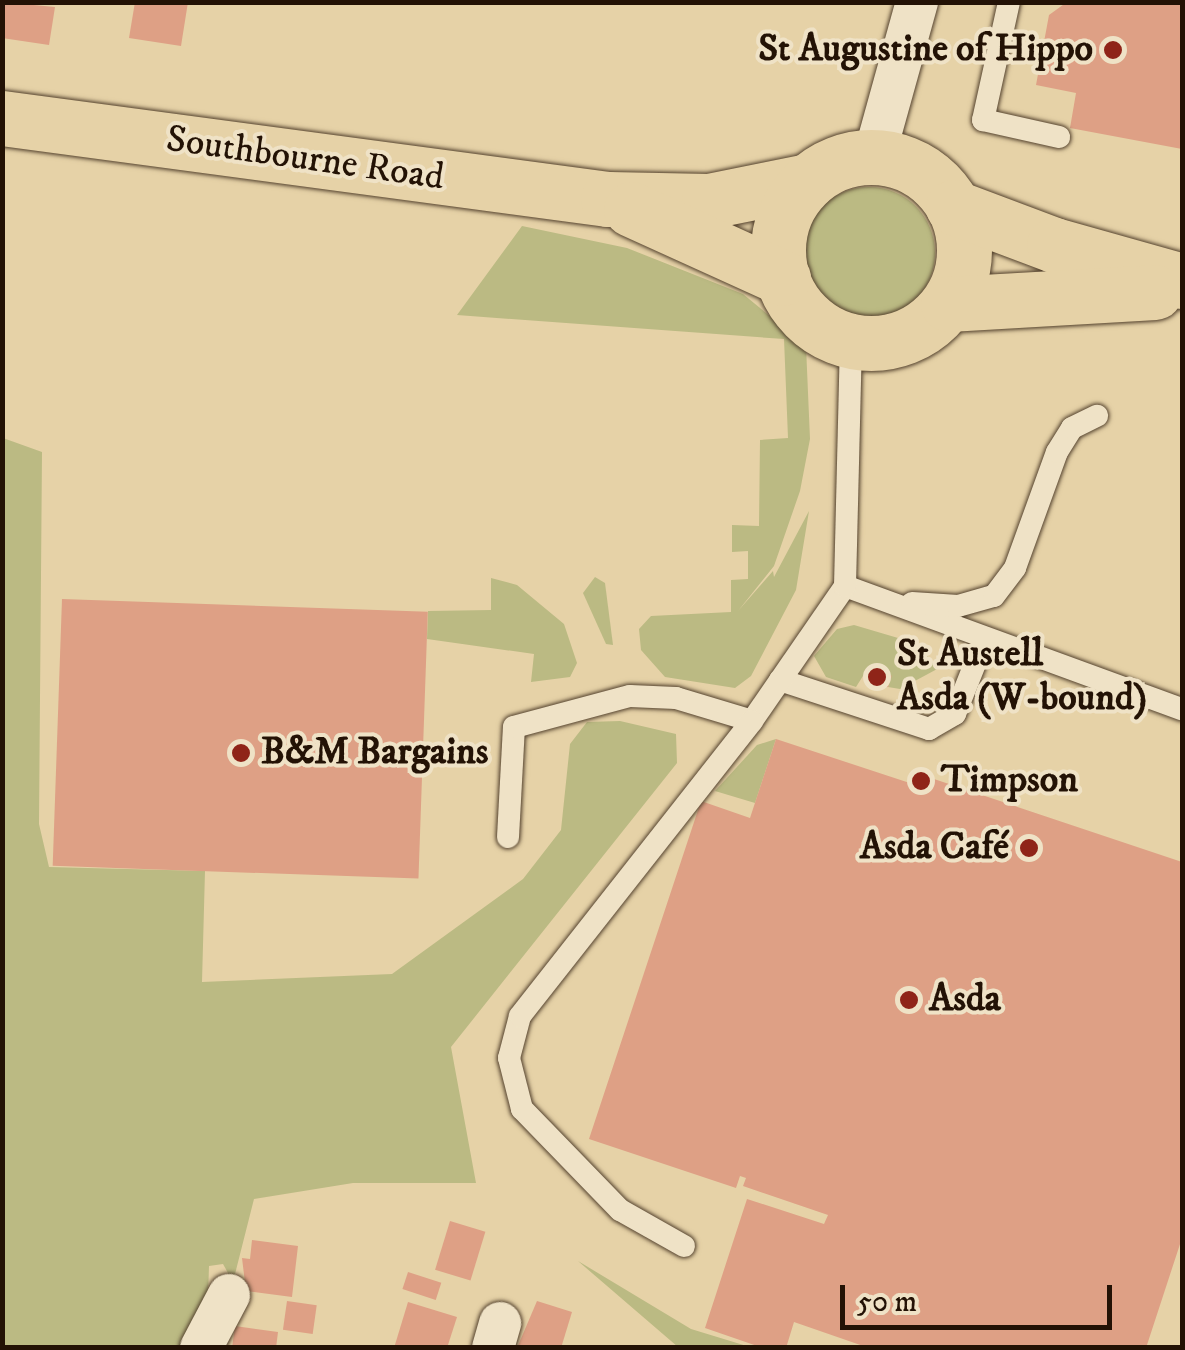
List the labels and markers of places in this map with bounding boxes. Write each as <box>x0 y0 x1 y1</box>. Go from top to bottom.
place label: St Augustine of Hippo <box>758 27 1093 73</box>
marker: St Augustine of Hippo <box>1102 39 1124 61</box>
place label: St Austell Asda (W-bound) <box>897 632 1147 722</box>
marker: St Austell Asda (W-bound) <box>866 666 888 688</box>
place label: B&M Bargains <box>261 730 488 776</box>
marker: B&M Bargains <box>230 742 252 764</box>
place label: Timpson <box>941 758 1078 804</box>
marker: Timpson <box>910 770 932 792</box>
place label: Asda Café <box>860 825 1009 871</box>
marker: Asda Café <box>1018 837 1040 859</box>
place label: Asda <box>929 977 1001 1023</box>
marker: Asda <box>898 989 920 1011</box>

